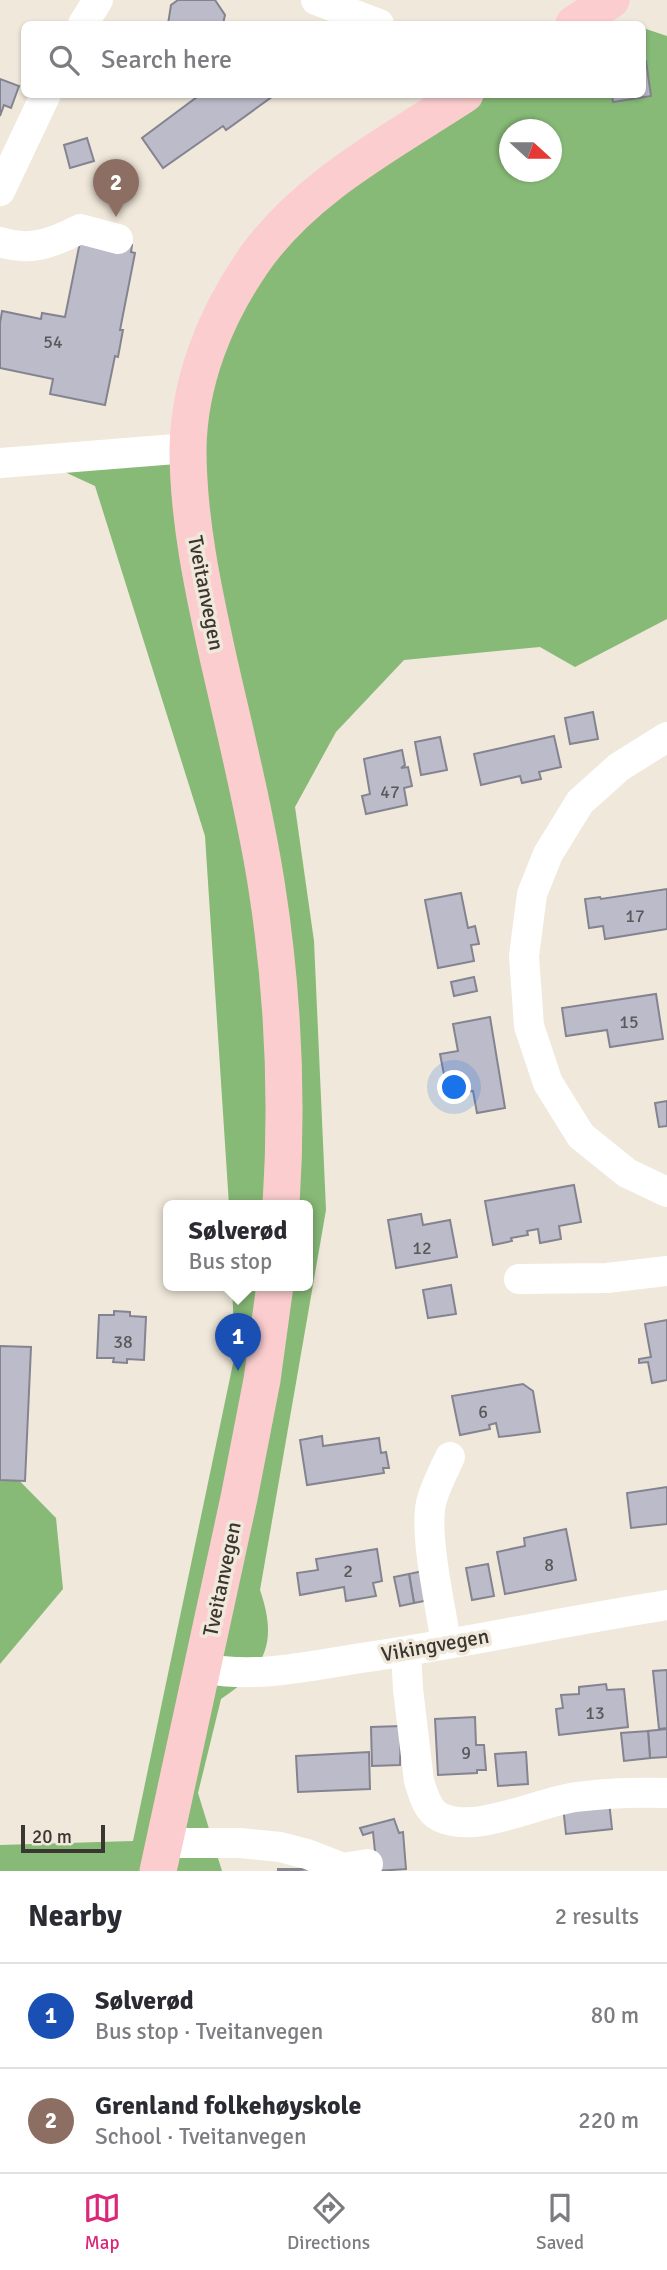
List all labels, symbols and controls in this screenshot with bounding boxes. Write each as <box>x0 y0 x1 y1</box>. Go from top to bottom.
search box <box>21 21 646 98</box>
icon: search <box>45 41 83 79</box>
text: Search here <box>101 44 232 76</box>
north arrow <box>499 119 562 182</box>
pin: 2 <box>93 159 139 217</box>
house number: 54 <box>43 331 63 353</box>
street label: Tveitanvegen <box>182 533 230 653</box>
house number: 47 <box>380 781 400 803</box>
house number: 17 <box>625 905 645 927</box>
house number: 15 <box>619 1011 639 1033</box>
your location <box>437 1070 471 1104</box>
popup <box>163 1200 313 1291</box>
text: Sølverød <box>189 1215 287 1247</box>
house number: 12 <box>412 1237 432 1259</box>
text: Bus stop <box>189 1247 272 1276</box>
pin: 1 <box>215 1313 261 1371</box>
house number: 38 <box>113 1331 133 1353</box>
house number: 6 <box>478 1401 488 1423</box>
street label: Tveitanvegen <box>197 1519 247 1639</box>
house number: 8 <box>544 1554 554 1576</box>
house number: 2 <box>343 1560 353 1582</box>
street label: Vikingvegen <box>379 1623 491 1667</box>
house number: 13 <box>585 1702 605 1724</box>
house number: 9 <box>461 1742 471 1764</box>
scale bar <box>21 1822 105 1854</box>
text: 20 m <box>32 1825 72 1849</box>
text: Nearby <box>28 1898 122 1935</box>
text: 2 results <box>555 1902 639 1931</box>
text: Sølverød <box>95 1985 194 2017</box>
text: 1 <box>45 2001 57 2030</box>
text: 80 m <box>591 2001 639 2030</box>
text: Bus stop · Tveitanvegen <box>95 2017 323 2046</box>
text: Grenland folkehøyskole <box>95 2090 361 2122</box>
text: 2 <box>45 2106 57 2135</box>
text: 220 m <box>578 2106 639 2135</box>
text: School · Tveitanvegen <box>95 2122 307 2151</box>
tab: Map <box>83 2189 121 2255</box>
tab: Directions <box>287 2189 370 2255</box>
tab: Saved <box>536 2189 584 2255</box>

